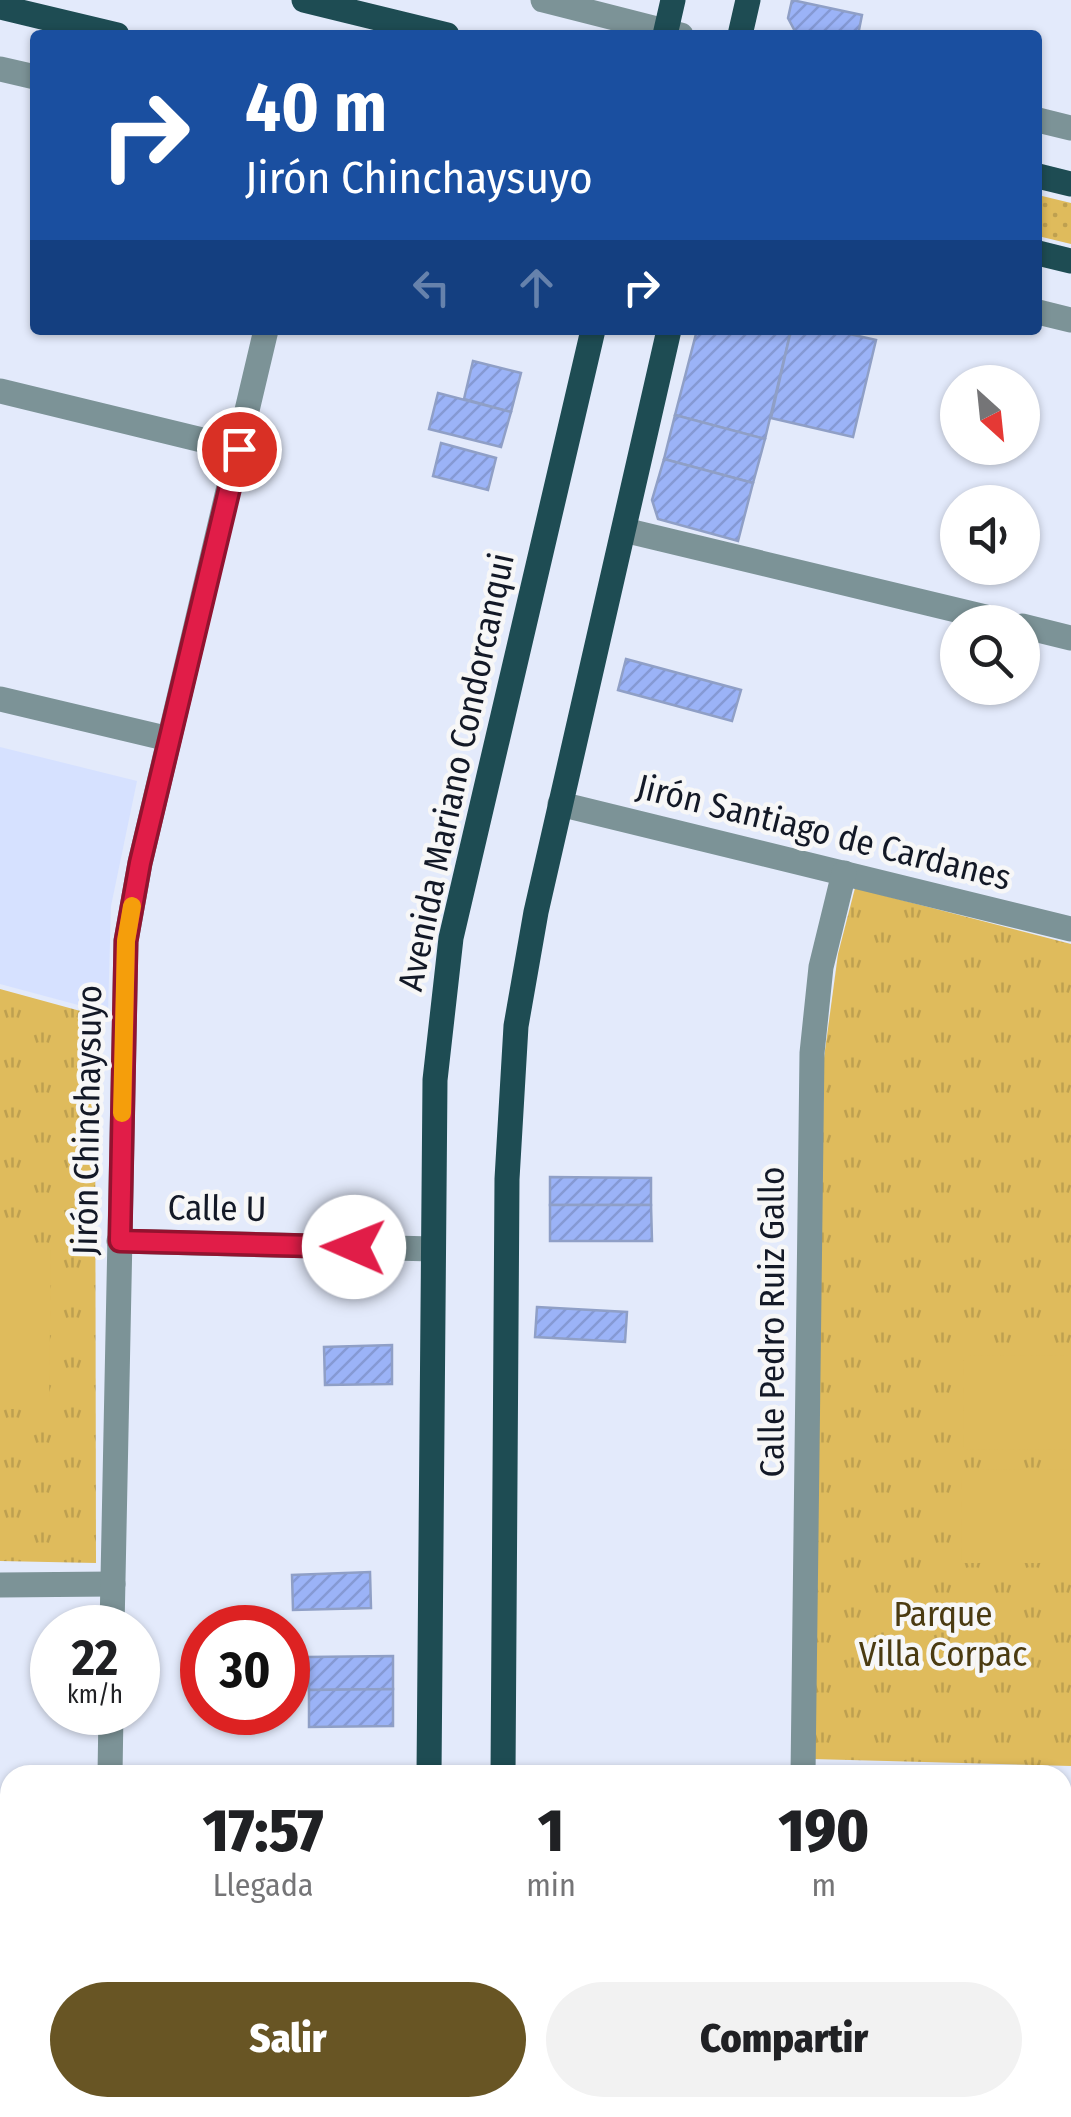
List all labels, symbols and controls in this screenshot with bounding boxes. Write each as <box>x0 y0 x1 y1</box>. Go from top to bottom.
text: 40 m <box>245 66 387 150</box>
icon: right <box>80 70 210 200</box>
text: Jirón Chinchaysuyo <box>245 151 593 205</box>
icon: left <box>404 260 459 315</box>
icon: ahead <box>509 260 564 315</box>
icon: right <box>614 260 669 315</box>
north arrow <box>940 365 1040 465</box>
map controls <box>940 365 1040 705</box>
pin <box>197 407 282 492</box>
icon: arrive <box>212 422 267 477</box>
button: sound <box>940 485 1040 585</box>
street label: Avenida Mariano Condorcanqui <box>389 549 523 995</box>
button: search <box>940 605 1040 705</box>
street label: Jirón Santiago de Cardanes <box>633 765 1015 899</box>
street label: Jirón Chinchaysuyo <box>64 984 110 1256</box>
street label: Calle Pedro Ruiz Gallo <box>751 1166 793 1478</box>
street label: Calle U <box>167 1186 267 1230</box>
position arrow <box>302 1195 406 1299</box>
park label: Parque Villa Corpac <box>859 1593 1027 1675</box>
speed limit sign: 30 <box>180 1605 310 1735</box>
text: 22 <box>72 1628 118 1688</box>
text: km/h <box>67 1680 123 1710</box>
text: 17:57 <box>203 1795 324 1867</box>
text: 1 <box>538 1795 564 1867</box>
text: 190 <box>778 1795 869 1867</box>
text: Llegada <box>213 1866 314 1904</box>
text: min <box>526 1866 576 1904</box>
text: m <box>812 1866 836 1904</box>
button: Salir <box>50 1982 526 2097</box>
button: Compartir <box>546 1982 1022 2097</box>

